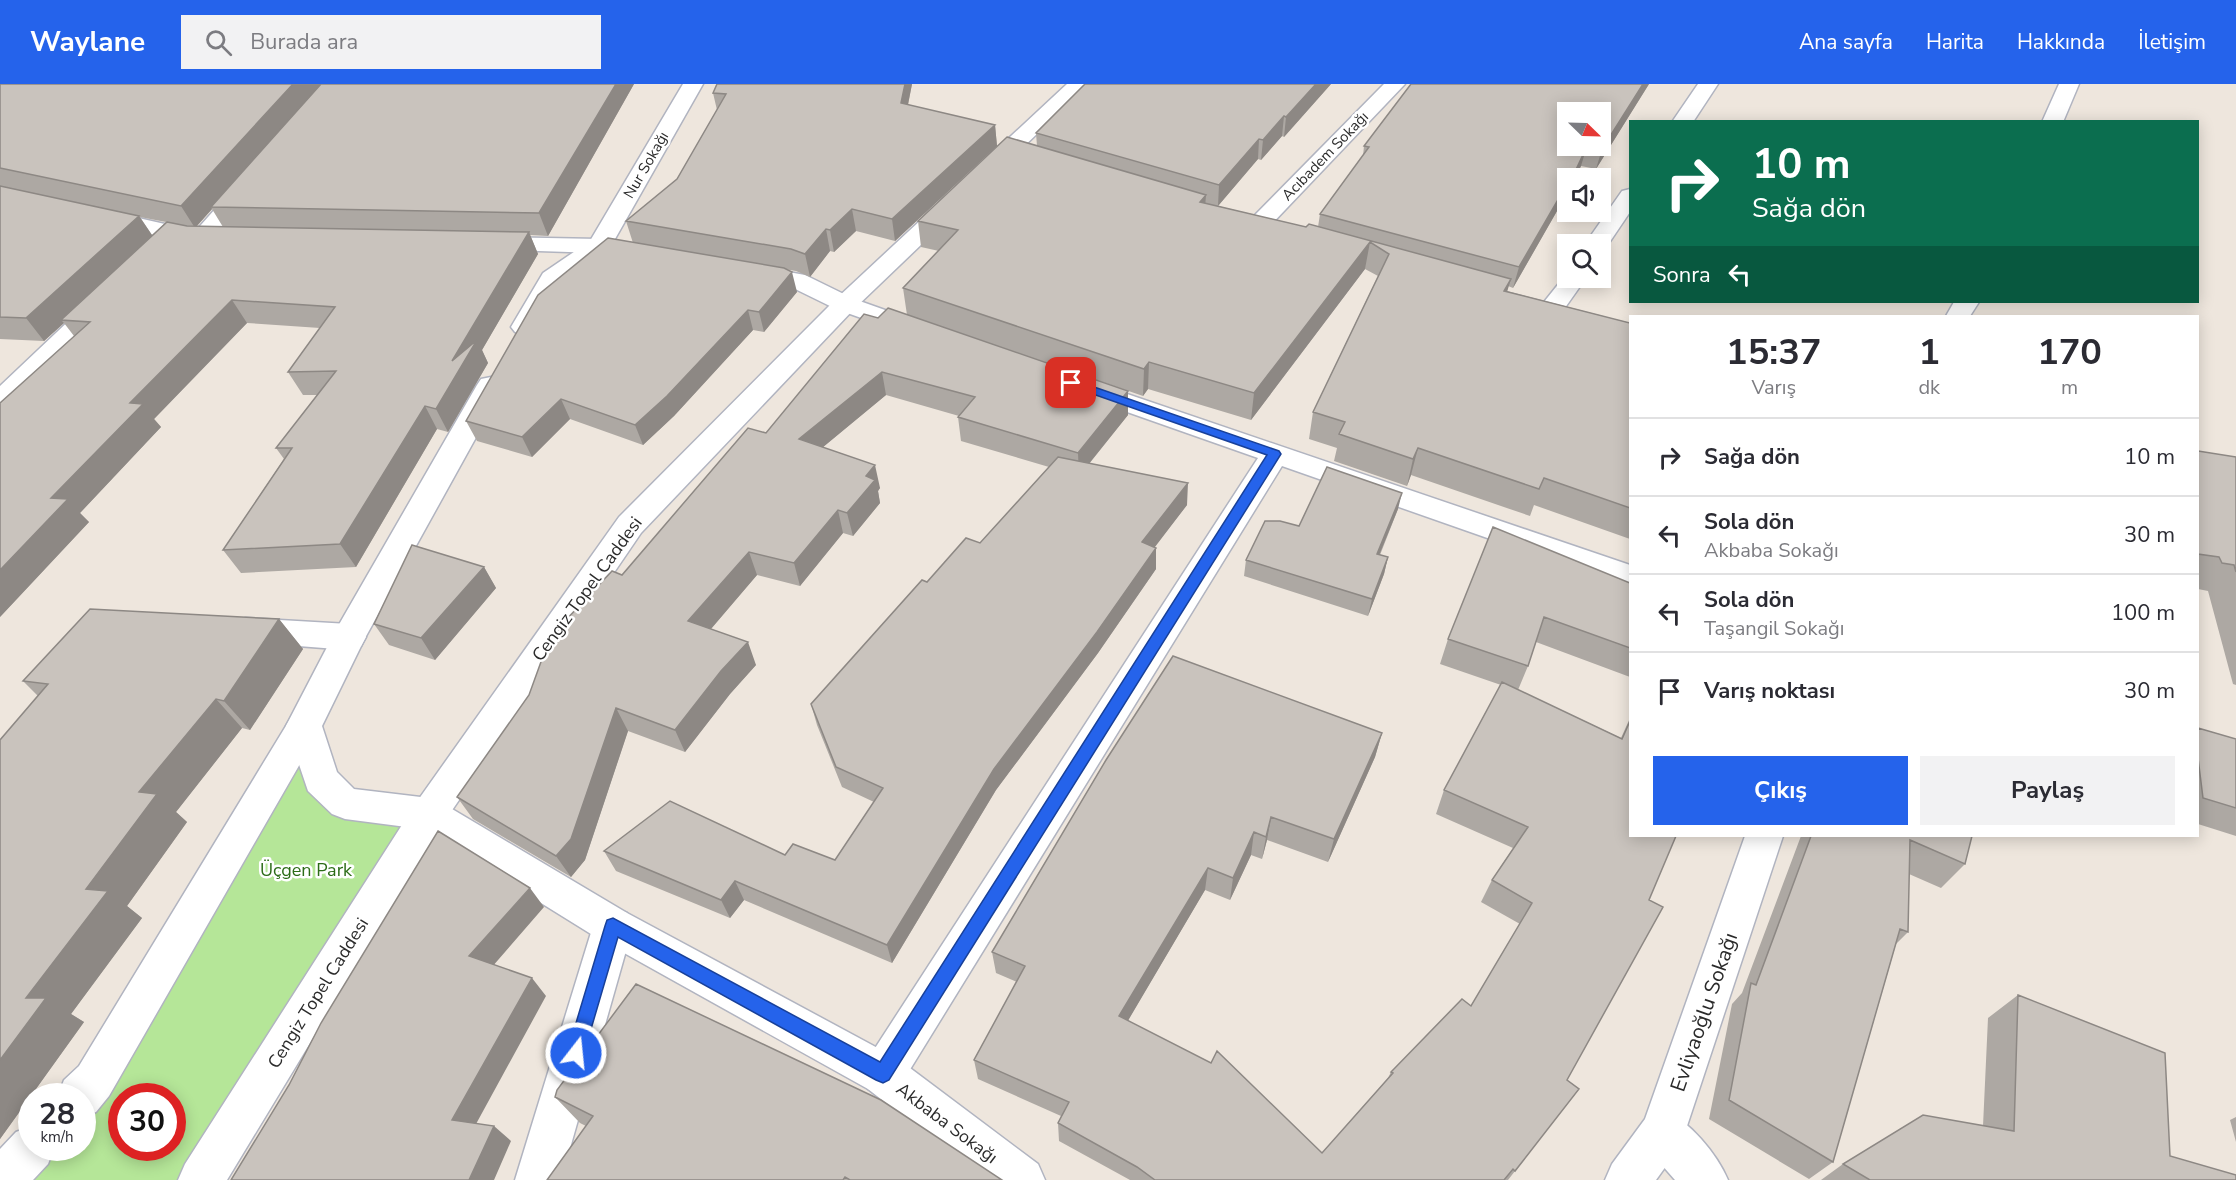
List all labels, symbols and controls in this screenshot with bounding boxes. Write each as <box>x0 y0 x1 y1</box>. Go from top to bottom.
search box <box>181 15 601 69</box>
text: Waylane <box>30 23 145 61</box>
icon: search <box>202 26 235 59</box>
text: Burada ara <box>250 27 358 57</box>
text: Ana sayfa <box>1799 28 1893 56</box>
text: Harita <box>1926 28 1984 56</box>
text: Hakkında <box>2017 28 2105 56</box>
text: İletişim <box>2138 28 2206 56</box>
north arrow <box>1557 102 1611 156</box>
map controls <box>1557 102 1611 288</box>
street label: Acıbadem Sokağı <box>1277 107 1373 205</box>
street label: Nur Sokağı <box>619 128 673 202</box>
text: 10 m <box>1752 136 1851 193</box>
icon: right <box>1653 144 1731 222</box>
button: sound <box>1557 168 1611 222</box>
text: Sağa dön <box>1752 190 1866 227</box>
button: search <box>1557 234 1611 288</box>
icon: left <box>1723 258 1756 291</box>
text: Sonra <box>1653 260 1711 290</box>
text: 15:37 <box>1726 328 1821 377</box>
text: 1 <box>1918 328 1940 377</box>
text: 170 <box>2037 328 2102 377</box>
pin <box>1045 357 1096 408</box>
icon: arrive <box>1054 366 1087 399</box>
text: Varış <box>1751 374 1796 401</box>
text: dk <box>1918 374 1940 401</box>
text: m <box>2061 374 2078 401</box>
icon: right <box>1653 441 1686 474</box>
text: Sağa dön <box>1704 442 1800 472</box>
text: 10 m <box>2124 442 2175 472</box>
text: Sola dön <box>1704 507 1794 537</box>
street label: Cengiz Topel Caddesi <box>526 512 648 666</box>
icon: left <box>1653 519 1686 552</box>
text: 30 m <box>2124 520 2175 550</box>
text: Akbaba Sokağı <box>1704 537 1839 564</box>
text: Sola dön <box>1704 585 1794 615</box>
icon: left <box>1653 597 1686 630</box>
text: 100 m <box>2111 598 2175 628</box>
text: Taşangil Sokağı <box>1704 615 1844 642</box>
icon: arrive <box>1653 675 1686 708</box>
text: Varış noktası <box>1704 676 1835 706</box>
text: 30 m <box>2124 676 2175 706</box>
button: Çıkış <box>1653 756 1908 825</box>
button: Paylaş <box>1920 756 2175 825</box>
park label: Üçgen Park <box>260 858 353 882</box>
street label: Cengiz Topel Caddesi <box>262 913 374 1073</box>
street label: Evliyaoğlu Sokağı <box>1664 929 1744 1095</box>
position arrow <box>544 1021 608 1085</box>
street label: Akbaba Sokağı <box>891 1077 1003 1169</box>
speed limit sign: 30 <box>108 1083 186 1161</box>
text: 28 <box>39 1094 75 1135</box>
text: km/h <box>40 1127 74 1147</box>

